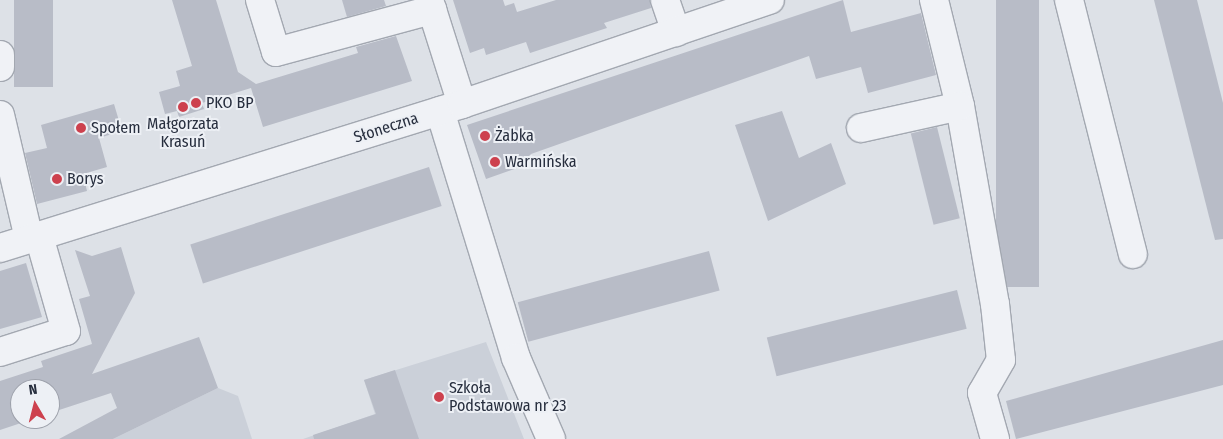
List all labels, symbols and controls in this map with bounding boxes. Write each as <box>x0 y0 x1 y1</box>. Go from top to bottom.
place label: PKO BP <box>206 93 254 113</box>
marker: PKO BP <box>190 97 202 109</box>
marker: Małgorzata Krasuń <box>177 101 189 113</box>
street label: Słoneczna <box>351 109 421 147</box>
place label: Małgorzata Krasuń <box>147 114 219 152</box>
place label: Społem <box>91 118 141 138</box>
marker: Społem <box>75 122 87 134</box>
place label: Żabka <box>495 126 534 146</box>
marker: Żabka <box>479 130 491 142</box>
place label: Warmińska <box>505 152 577 172</box>
marker: Warmińska <box>489 156 501 168</box>
place label: Borys <box>67 169 104 189</box>
marker: Borys <box>51 173 63 185</box>
place label: Szkoła Podstawowa nr 23 <box>449 378 566 416</box>
north arrow <box>10 379 60 429</box>
text: N <box>28 381 38 399</box>
marker: Szkoła Podstawowa nr 23 <box>433 391 445 403</box>

